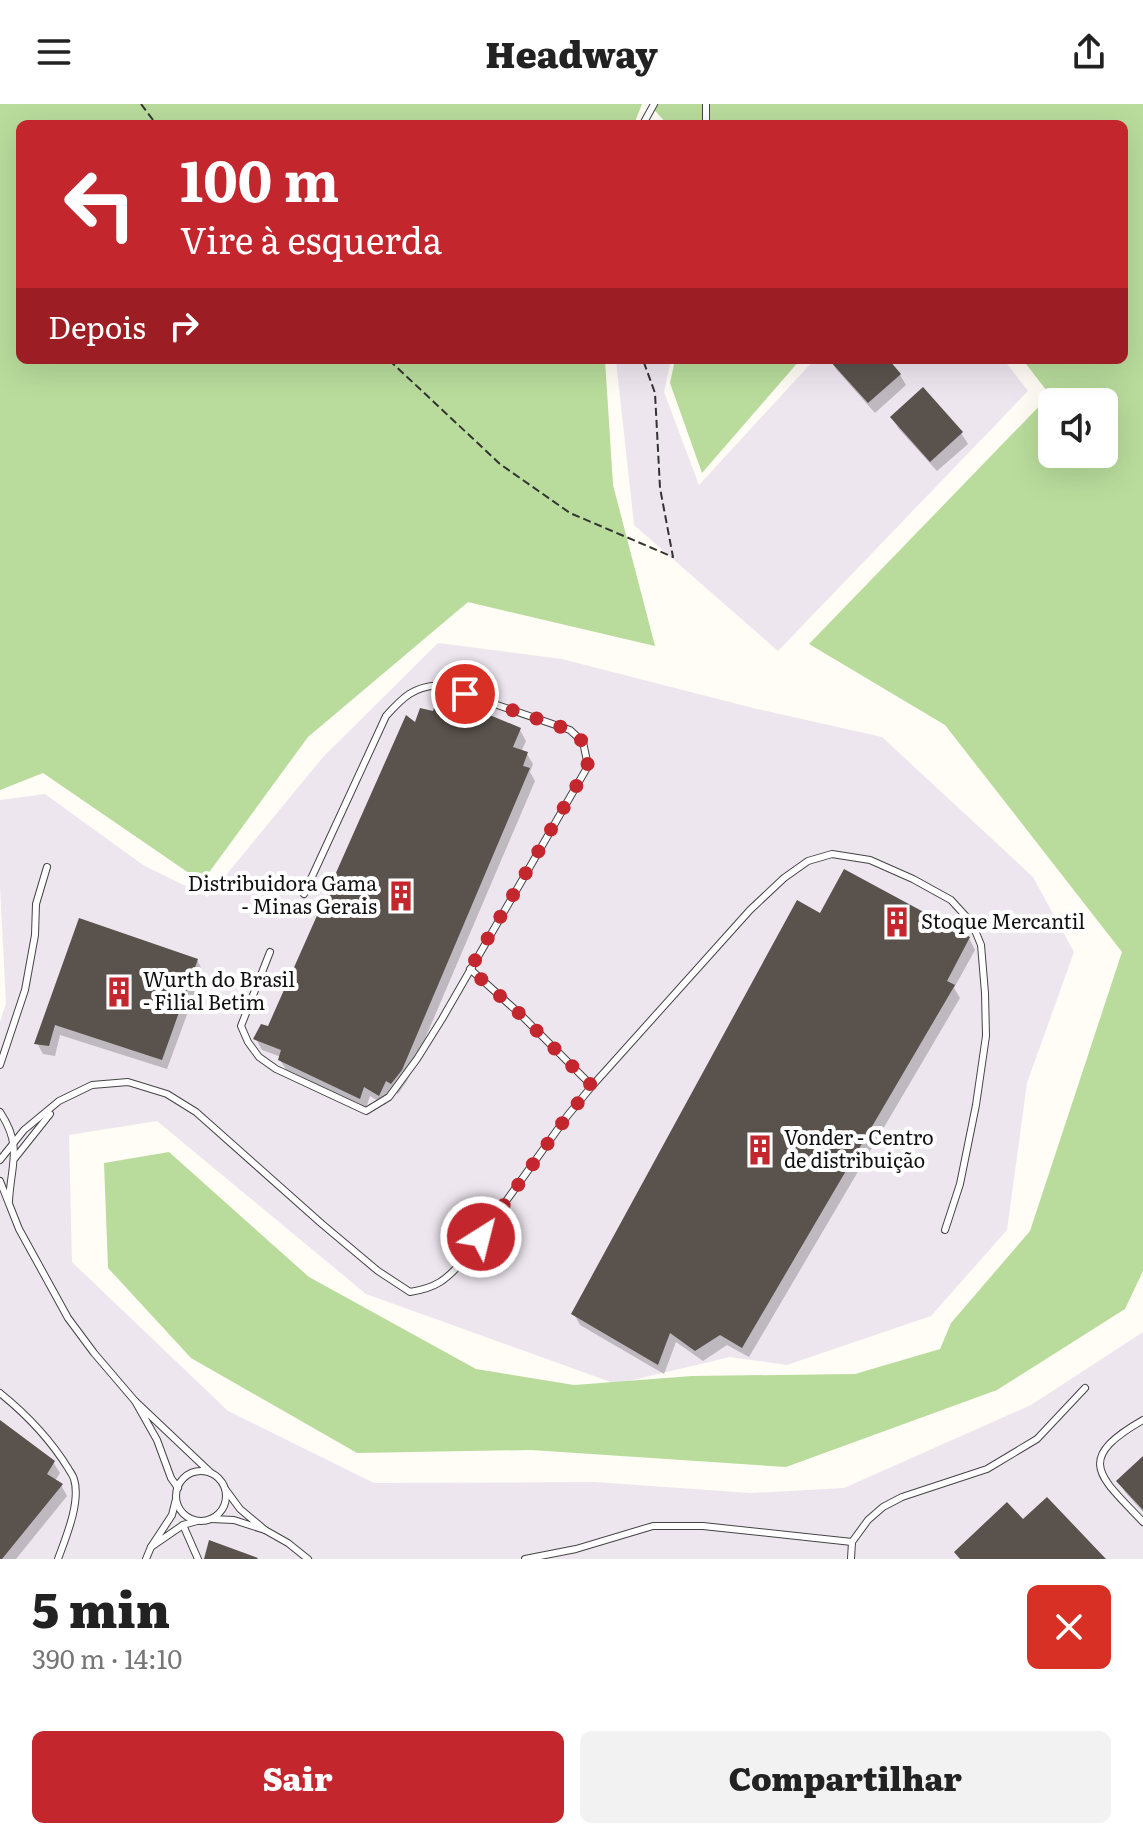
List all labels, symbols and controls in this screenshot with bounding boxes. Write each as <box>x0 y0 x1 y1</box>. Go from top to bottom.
text: Headway <box>485 26 658 79</box>
icon: menu <box>32 30 76 74</box>
icon: share <box>1067 30 1111 74</box>
text: 100 m <box>180 136 339 219</box>
icon: left <box>48 152 152 256</box>
text: Vire à esquerda <box>180 212 442 265</box>
text: Depois <box>48 304 146 348</box>
icon: right <box>162 304 206 348</box>
map controls <box>1038 388 1118 468</box>
button: sound <box>1038 388 1118 468</box>
pin <box>431 660 499 728</box>
icon: arrive <box>443 672 487 716</box>
place label: Distribuidora Gama - Minas Gerais <box>188 867 377 920</box>
building icon: Distribuidora Gama - Minas Gerais <box>384 879 418 913</box>
building icon: Stoque Mercantil <box>880 905 914 939</box>
place label: Stoque Mercantil <box>921 905 1085 935</box>
place label: Wurth do Brasil - Filial Betim <box>143 963 295 1016</box>
building icon: Wurth do Brasil - Filial Betim <box>102 975 136 1009</box>
place label: Vonder - Centro de distribuição <box>784 1121 934 1174</box>
building icon: Vonder - Centro de distribuição <box>743 1133 777 1167</box>
position arrow <box>439 1195 523 1279</box>
text: 5 min <box>32 1572 170 1643</box>
button: close <box>1027 1585 1111 1669</box>
text: 390 m · 14:10 <box>32 1638 182 1677</box>
button: Sair <box>32 1731 564 1823</box>
button: Compartilhar <box>580 1731 1111 1823</box>

